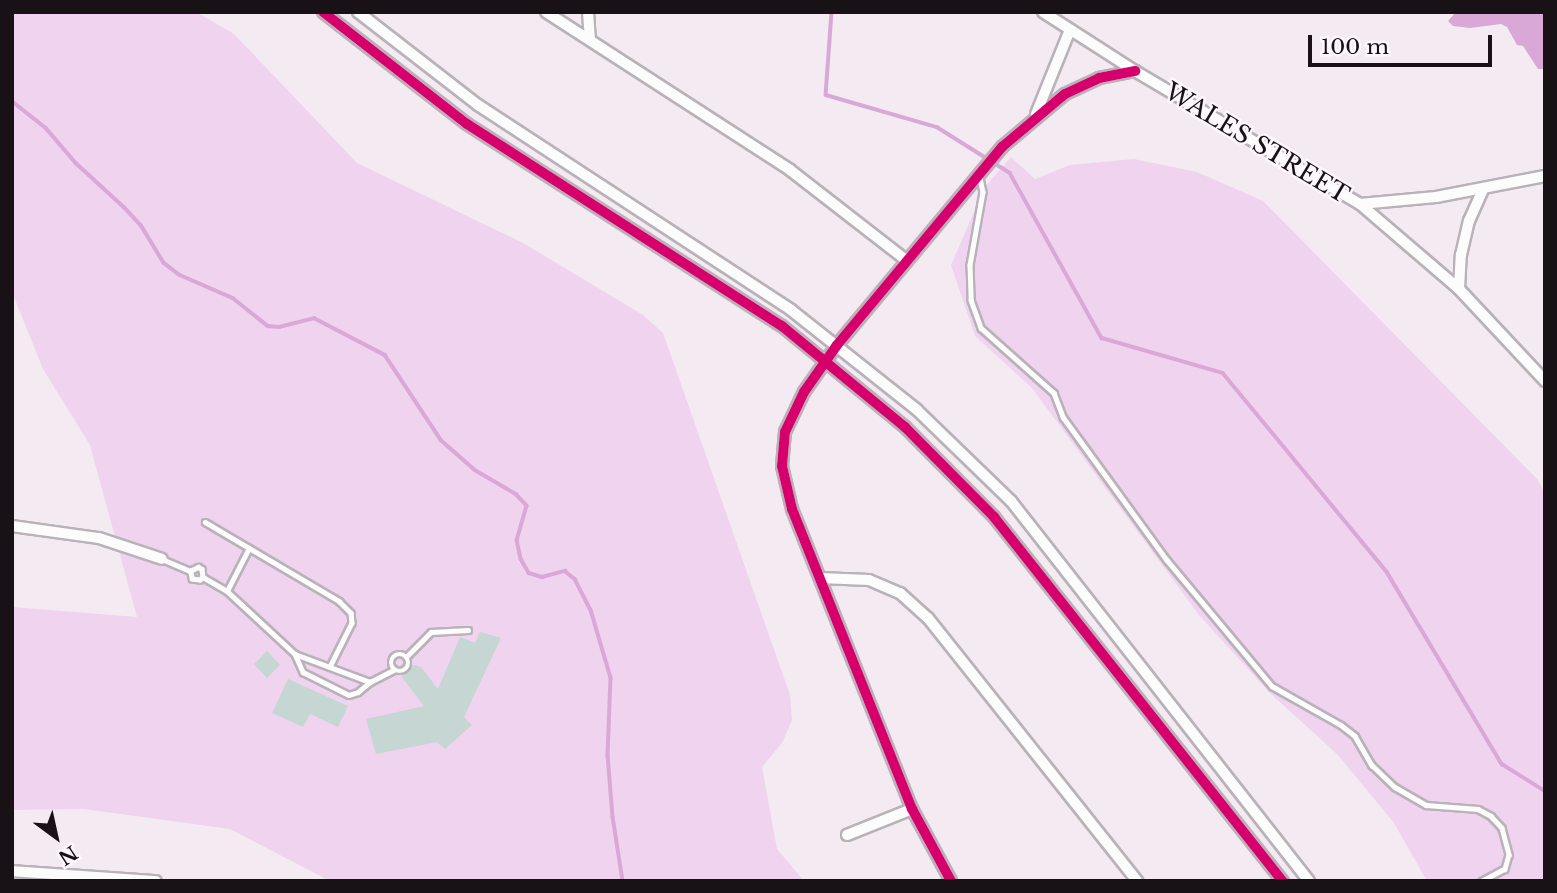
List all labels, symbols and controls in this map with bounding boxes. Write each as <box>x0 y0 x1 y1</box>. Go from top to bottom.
scale bar <box>1312 21 1496 65</box>
text: 100 m <box>1321 34 1389 60</box>
street label: WALES STREET <box>1160 77 1354 209</box>
north arrow <box>21 802 91 872</box>
text: N <box>54 841 81 870</box>

